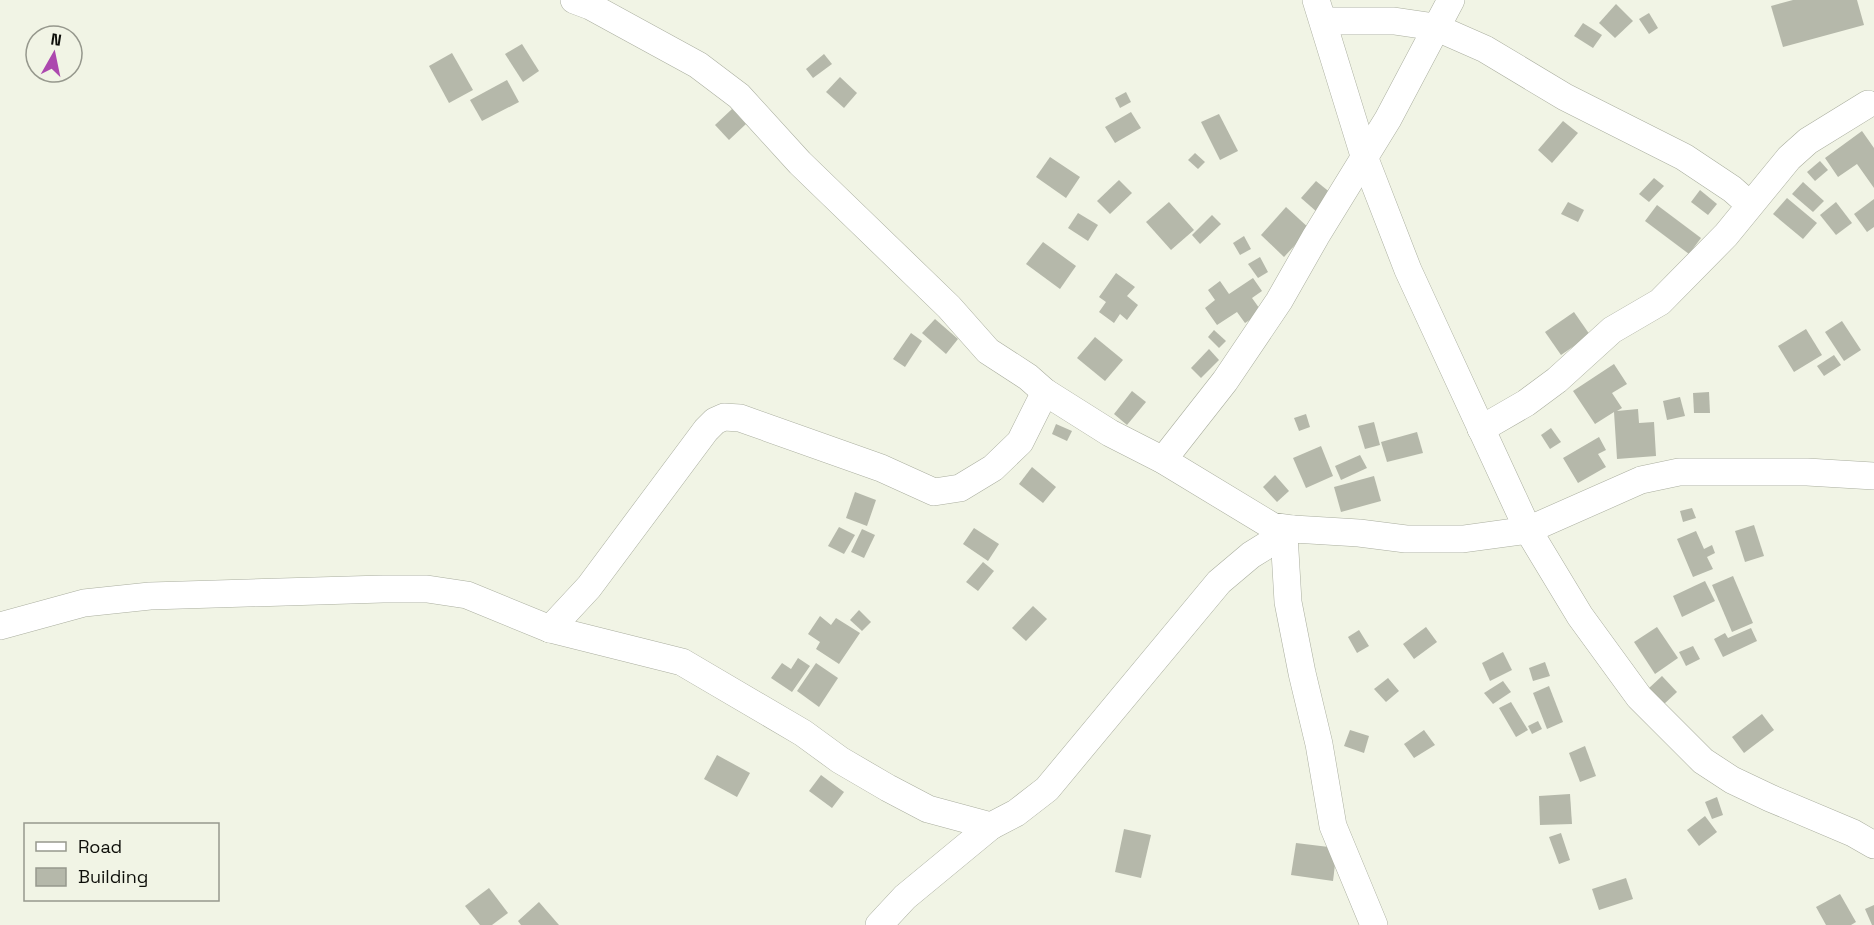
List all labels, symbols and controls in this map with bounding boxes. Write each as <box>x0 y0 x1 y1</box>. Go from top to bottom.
north arrow <box>24 24 84 84</box>
text: N <box>49 28 63 51</box>
legend <box>24 823 219 901</box>
text: Road <box>78 835 122 858</box>
text: Building <box>78 865 148 888</box>

